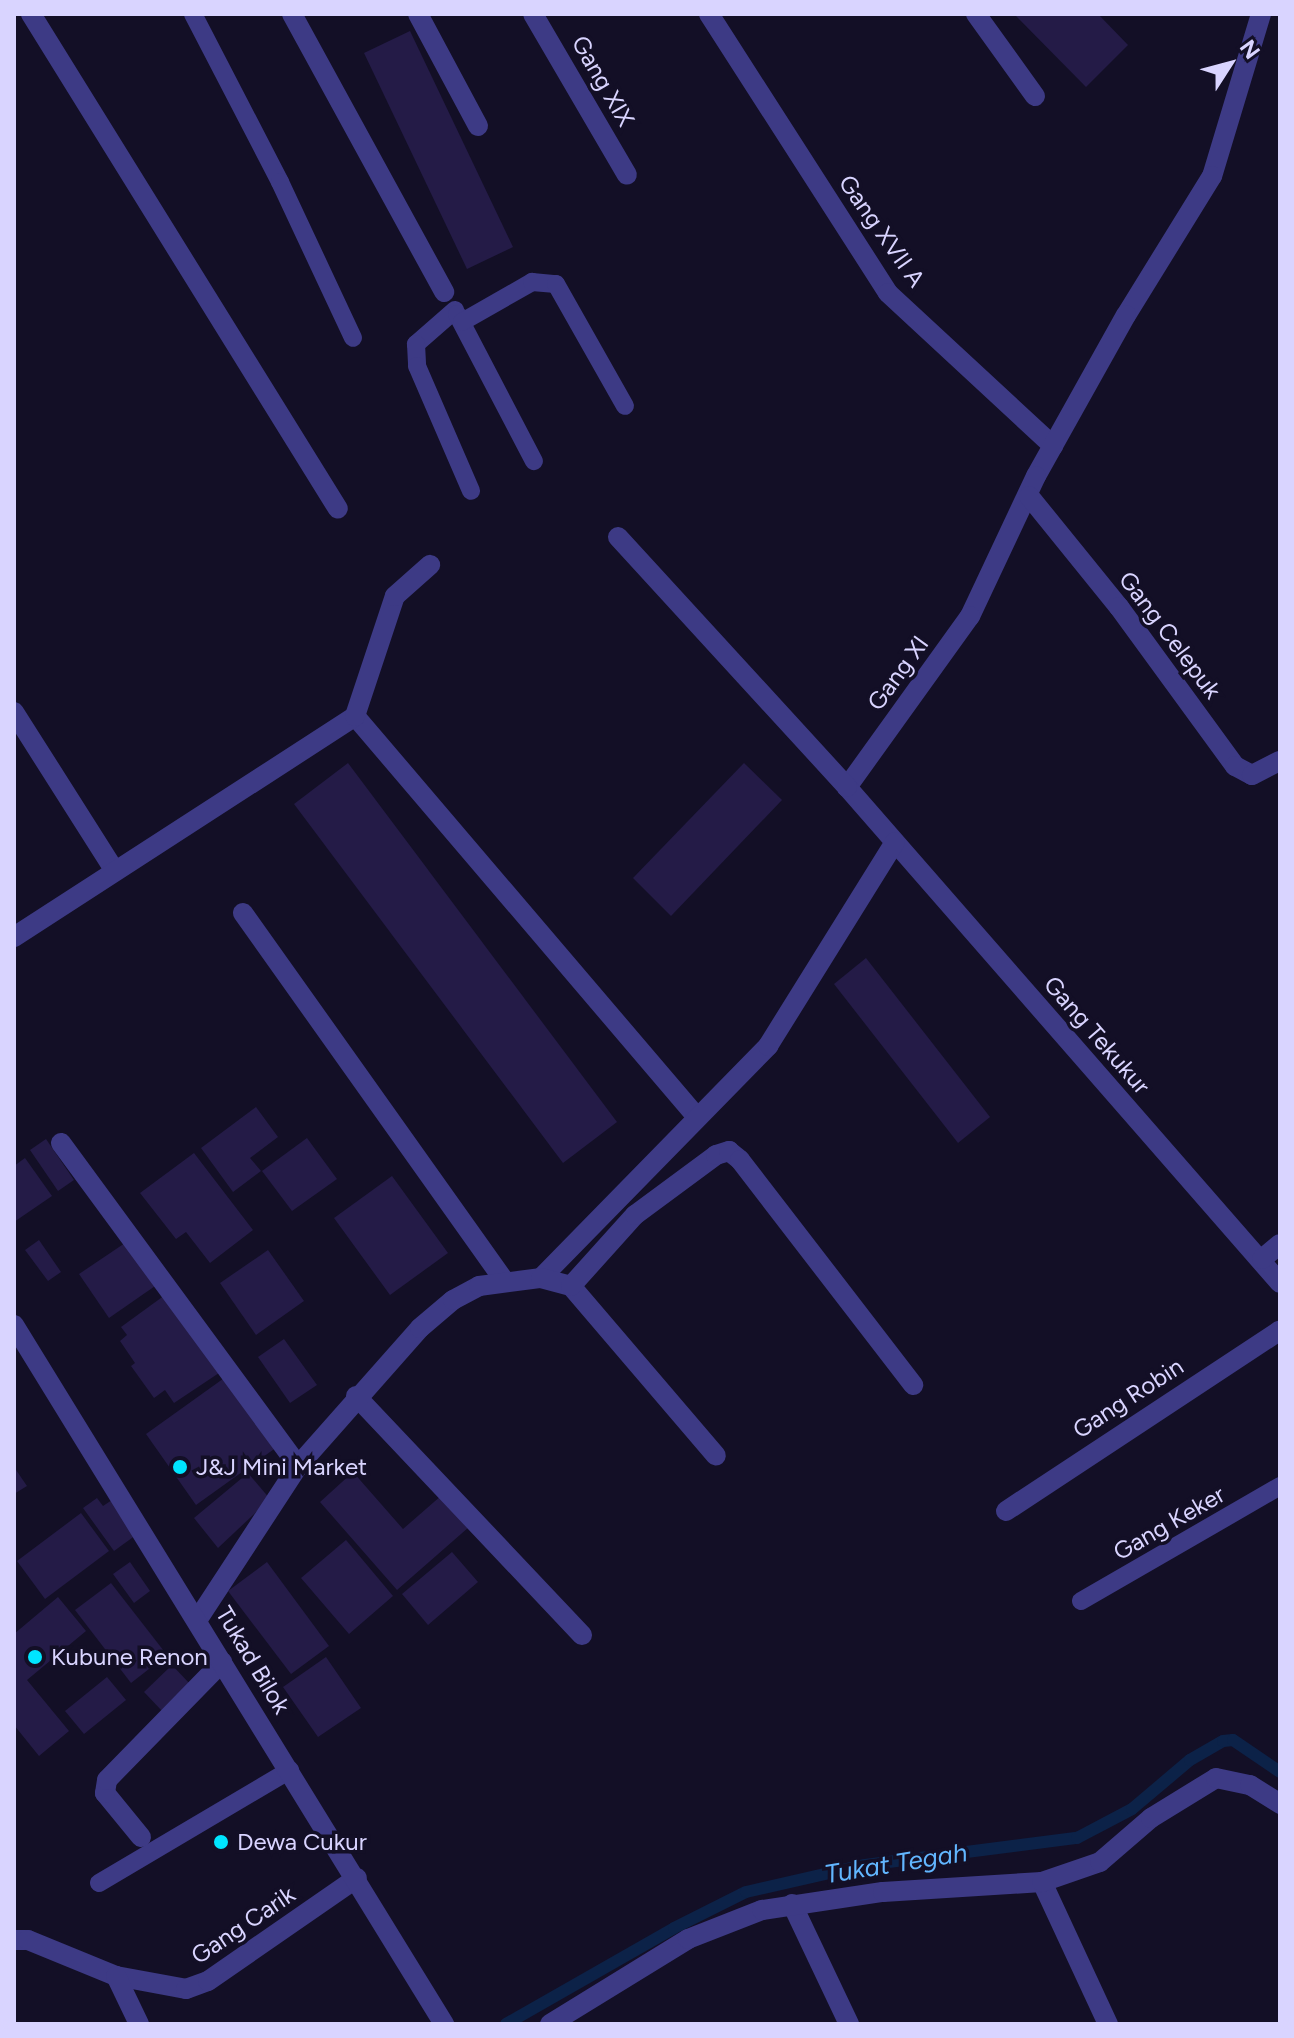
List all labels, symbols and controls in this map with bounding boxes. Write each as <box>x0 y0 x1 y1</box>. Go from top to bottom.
north arrow <box>1190 24 1270 104</box>
street label: Gang XIX <box>566 31 640 131</box>
text: N <box>1234 35 1266 64</box>
street label: Gang XVII A <box>833 169 931 293</box>
street label: Gang Celepuk <box>1113 566 1227 704</box>
street label: Gang XI <box>861 630 935 716</box>
street label: Gang Tekukur <box>1038 970 1156 1100</box>
street label: Gang Robin <box>1067 1352 1189 1444</box>
place label: J&J Mini Market <box>196 1453 367 1481</box>
marker: J&J Mini Market <box>171 1458 189 1476</box>
street label: Gang Keker <box>1108 1480 1230 1566</box>
street label: Tukad Bilok <box>210 1601 296 1719</box>
place label: Kubune Renon <box>51 1643 208 1671</box>
marker: Kubune Renon <box>26 1648 44 1666</box>
place label: Dewa Cukur <box>237 1828 367 1856</box>
marker: Dewa Cukur <box>212 1833 230 1851</box>
water label: Tukat Tegah <box>823 1837 969 1891</box>
street label: Gang Carik <box>186 1880 300 1970</box>

